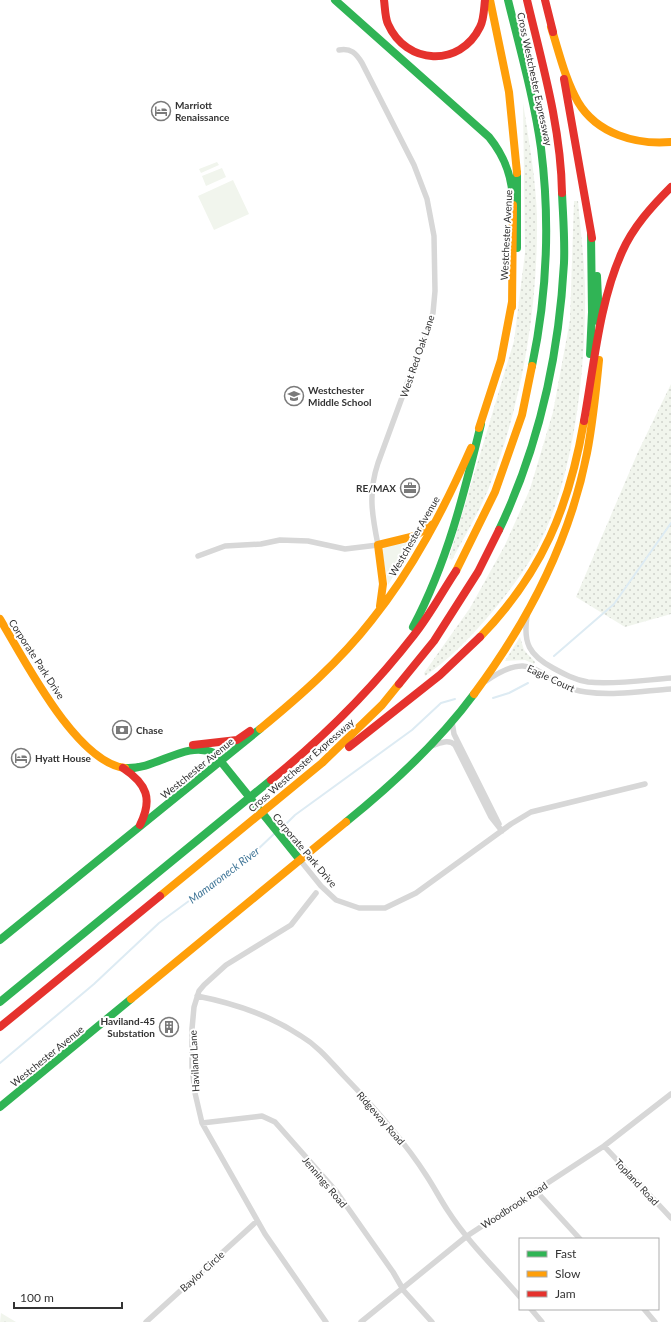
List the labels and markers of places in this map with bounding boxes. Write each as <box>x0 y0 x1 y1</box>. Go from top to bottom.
place label: Marriott Renaissance <box>175 99 230 123</box>
hotel icon: Marriott Renaissance <box>150 100 172 122</box>
place label: Westchester Middle School <box>308 384 371 408</box>
school or university icon: Westchester Middle School <box>283 385 305 407</box>
office icon: RE/MAX <box>399 477 421 499</box>
place label: RE/MAX <box>356 482 396 494</box>
bank icon: Chase <box>111 719 133 741</box>
place label: Chase <box>136 724 164 736</box>
hotel icon: Hyatt House <box>10 747 32 769</box>
place label: Hyatt House <box>35 752 92 764</box>
place label: Haviland-45 Substation <box>100 1015 155 1039</box>
building icon: Haviland-45 Substation <box>158 1016 180 1038</box>

